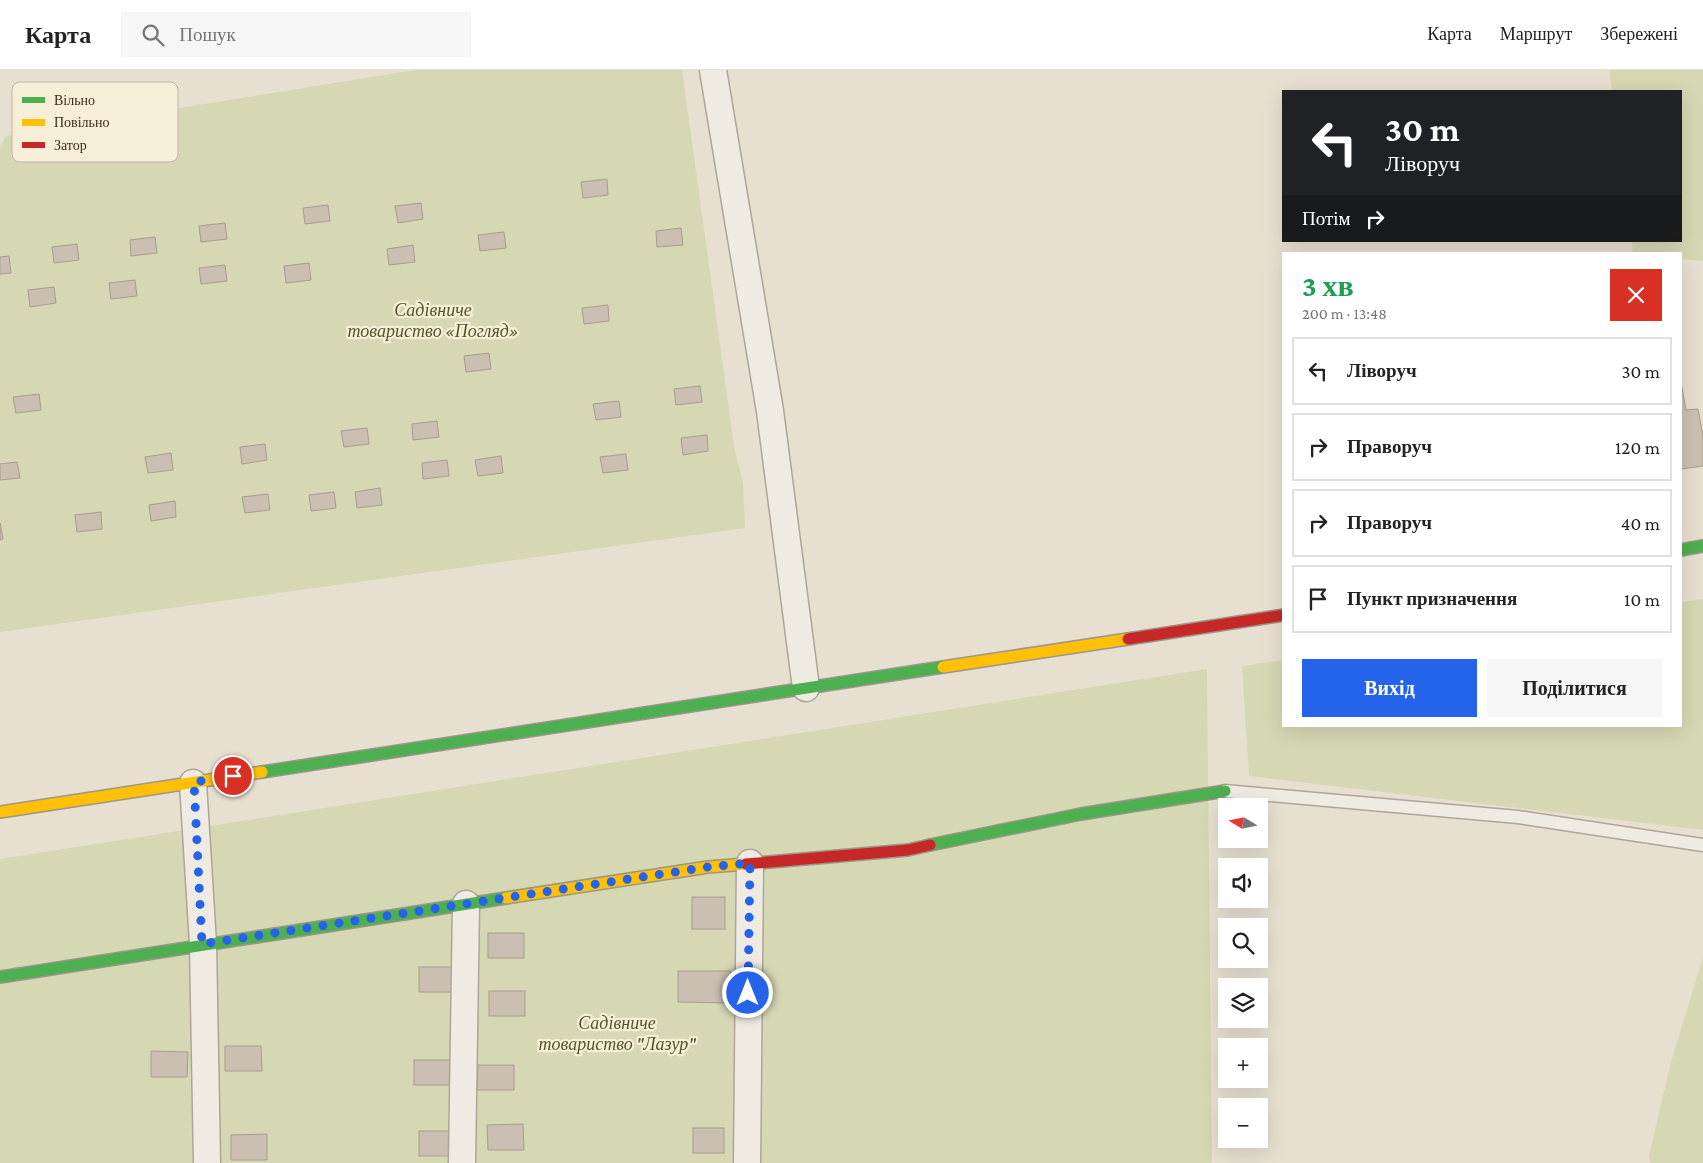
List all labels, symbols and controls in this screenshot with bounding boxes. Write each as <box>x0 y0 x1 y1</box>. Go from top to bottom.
search box <box>121 12 471 57</box>
text: Карта <box>25 21 91 48</box>
icon: search <box>139 21 167 49</box>
text: Пошук <box>179 24 236 45</box>
text: Карта <box>1427 24 1472 44</box>
text: Маршрут <box>1500 24 1572 44</box>
text: Збережені <box>1600 24 1678 44</box>
legend <box>12 82 178 162</box>
text: Вільно <box>54 92 95 108</box>
icon: left <box>1302 110 1367 175</box>
text: 30 m <box>1385 110 1460 149</box>
text: Повільно <box>54 114 109 130</box>
text: Затор <box>54 137 87 153</box>
text: Ліворуч <box>1385 151 1460 176</box>
icon: right <box>1361 205 1389 233</box>
text: Потім <box>1302 208 1351 229</box>
text: 3 хв <box>1302 269 1354 302</box>
button: close <box>1610 269 1662 321</box>
park label: Садівниче товариство «Погляд» <box>347 300 519 341</box>
text: 200 m · 13:48 <box>1302 305 1387 322</box>
icon: left <box>1304 357 1332 385</box>
text: Ліворуч <box>1347 360 1417 381</box>
text: 30 m <box>1621 361 1660 382</box>
icon: right <box>1304 433 1332 461</box>
text: Праворуч <box>1347 436 1432 457</box>
text: 120 m <box>1615 437 1660 458</box>
icon: right <box>1304 509 1332 537</box>
text: Праворуч <box>1347 512 1432 533</box>
text: 40 m <box>1621 513 1660 534</box>
icon: arrive <box>1304 585 1332 613</box>
text: Пункт призначення <box>1347 588 1517 609</box>
text: 10 m <box>1624 589 1660 610</box>
button: Вихід <box>1302 659 1477 717</box>
button: Поділитися <box>1487 659 1662 717</box>
pin <box>212 755 254 797</box>
icon: arrive <box>219 762 247 790</box>
north arrow <box>1218 798 1268 848</box>
map controls <box>1218 798 1268 1148</box>
button: sound <box>1218 858 1268 908</box>
button: search <box>1218 918 1268 968</box>
position arrow <box>721 966 773 1018</box>
button: layers <box>1218 978 1268 1028</box>
park label: Садівниче товариство "Лазур" <box>538 1013 696 1054</box>
button: + <box>1218 1038 1268 1088</box>
button: − <box>1218 1098 1268 1148</box>

